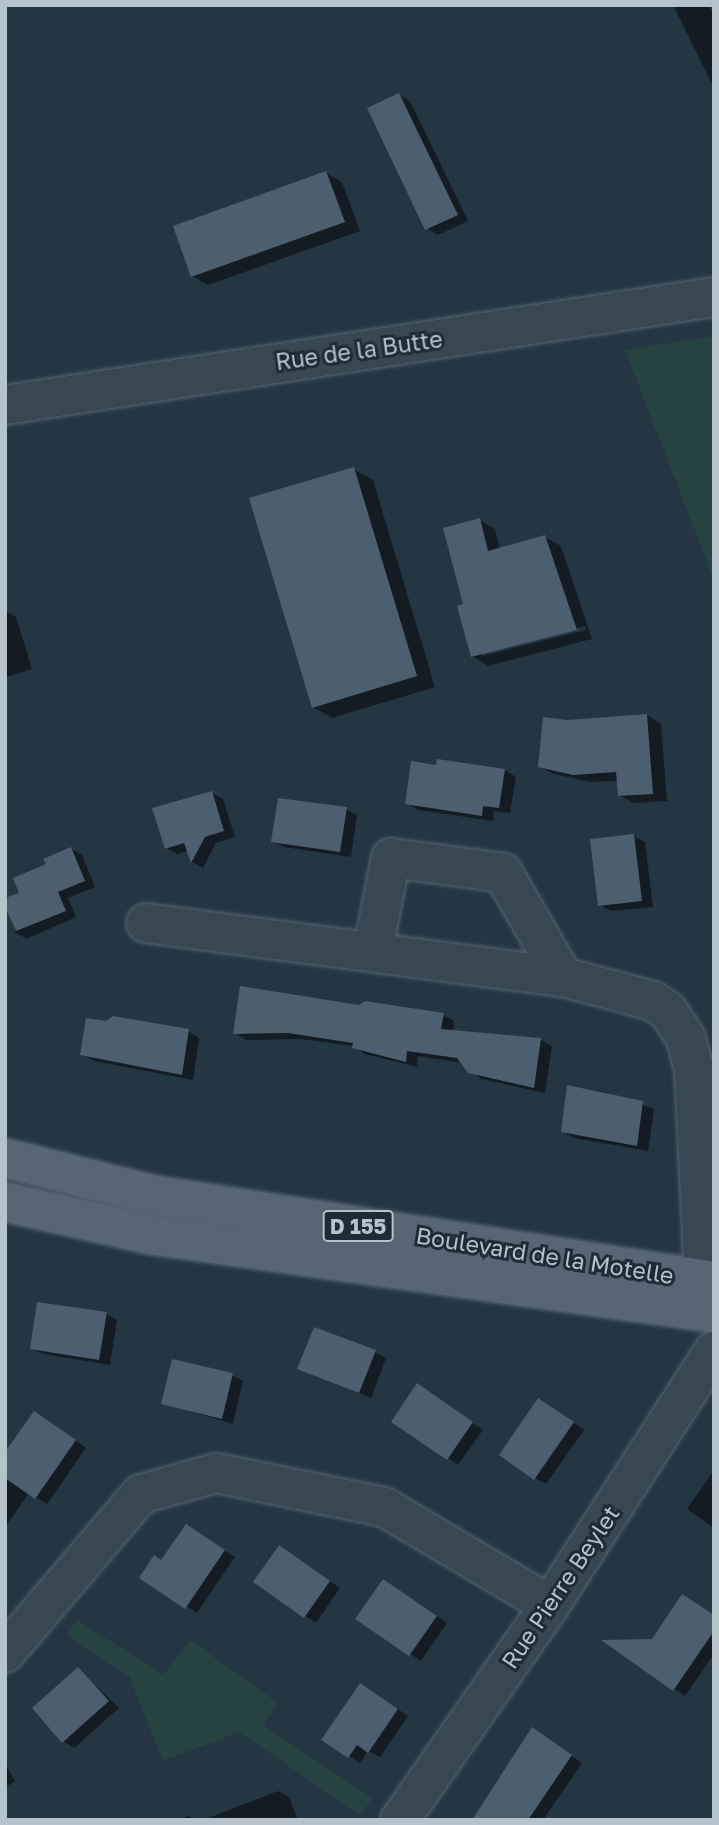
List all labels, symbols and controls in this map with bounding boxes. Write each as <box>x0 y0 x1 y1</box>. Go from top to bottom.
street label: Rue de la Butte <box>274 325 444 375</box>
road number: D 155 <box>321 1208 395 1244</box>
street label: Boulevard de la Motelle <box>414 1221 676 1289</box>
street label: Rue Pierre Beylet <box>495 1500 625 1674</box>

